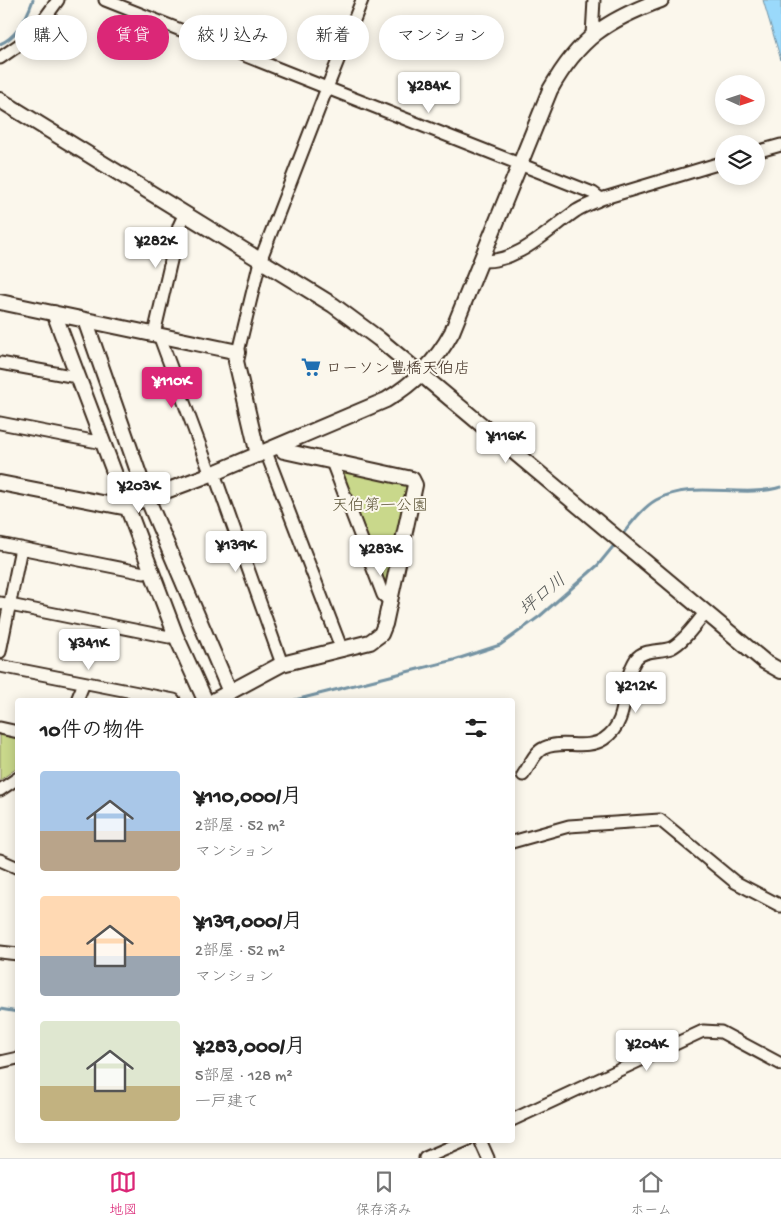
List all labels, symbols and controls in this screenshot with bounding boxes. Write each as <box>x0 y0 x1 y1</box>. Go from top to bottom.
chip: 購入 <box>15 15 87 60</box>
chip: 賃貸 <box>97 15 169 60</box>
chip: 絞り込み <box>179 15 287 60</box>
chip: 新着 <box>297 15 369 60</box>
chip: マンション <box>379 15 504 60</box>
pin: ¥284K <box>394 72 464 114</box>
north arrow <box>715 75 765 125</box>
map controls <box>715 75 765 185</box>
text: ¥284K <box>409 78 449 97</box>
button: layers <box>715 135 765 185</box>
pin: ¥282K <box>121 226 191 269</box>
text: ¥282K <box>136 233 176 252</box>
supermarket icon: ローソン豊橋天伯店 <box>300 356 322 378</box>
place label: ローソン豊橋天伯店 <box>326 360 470 380</box>
pin: ¥110K <box>137 366 207 409</box>
text: ¥110K <box>153 373 191 392</box>
pin: ¥116K <box>471 422 541 464</box>
text: ¥116K <box>487 428 525 447</box>
pin: ¥203K <box>104 472 174 514</box>
text: ¥203K <box>118 478 160 497</box>
park label: 天伯第一公園 <box>332 496 428 517</box>
pin: ¥139K <box>201 530 271 573</box>
pin: ¥283K <box>346 534 416 577</box>
text: ¥139K <box>216 537 256 556</box>
text: ¥283K <box>360 541 402 560</box>
water label: 坪口川 <box>516 571 571 621</box>
pin: ¥341K <box>54 628 124 671</box>
text: ¥341K <box>70 635 108 654</box>
pin: ¥212K <box>601 672 671 714</box>
text: ¥212K <box>617 678 655 697</box>
icon: filters <box>462 714 490 742</box>
text: 10件の物件 <box>40 720 144 745</box>
text: ¥110,000/月 <box>195 786 302 811</box>
icon: home <box>80 791 140 851</box>
text: 2部屋 · 52 m² <box>195 818 285 837</box>
text: マンション <box>195 844 274 863</box>
text: ¥139,000/月 <box>195 911 303 936</box>
icon: home <box>80 916 140 976</box>
text: 2部屋 · 52 m² <box>195 943 285 962</box>
text: マンション <box>195 969 274 988</box>
pin: ¥204K <box>612 1030 682 1072</box>
text: ¥283,000/月 <box>195 1036 306 1061</box>
text: ¥204K <box>627 1036 667 1055</box>
icon: home <box>80 1041 140 1101</box>
text: 5部屋 · 128 m² <box>195 1068 293 1087</box>
text: 一戸建て <box>195 1094 259 1113</box>
tab: 地図 <box>109 1168 137 1220</box>
tab: 保存済み <box>356 1168 412 1220</box>
tab: ホーム <box>630 1168 672 1220</box>

